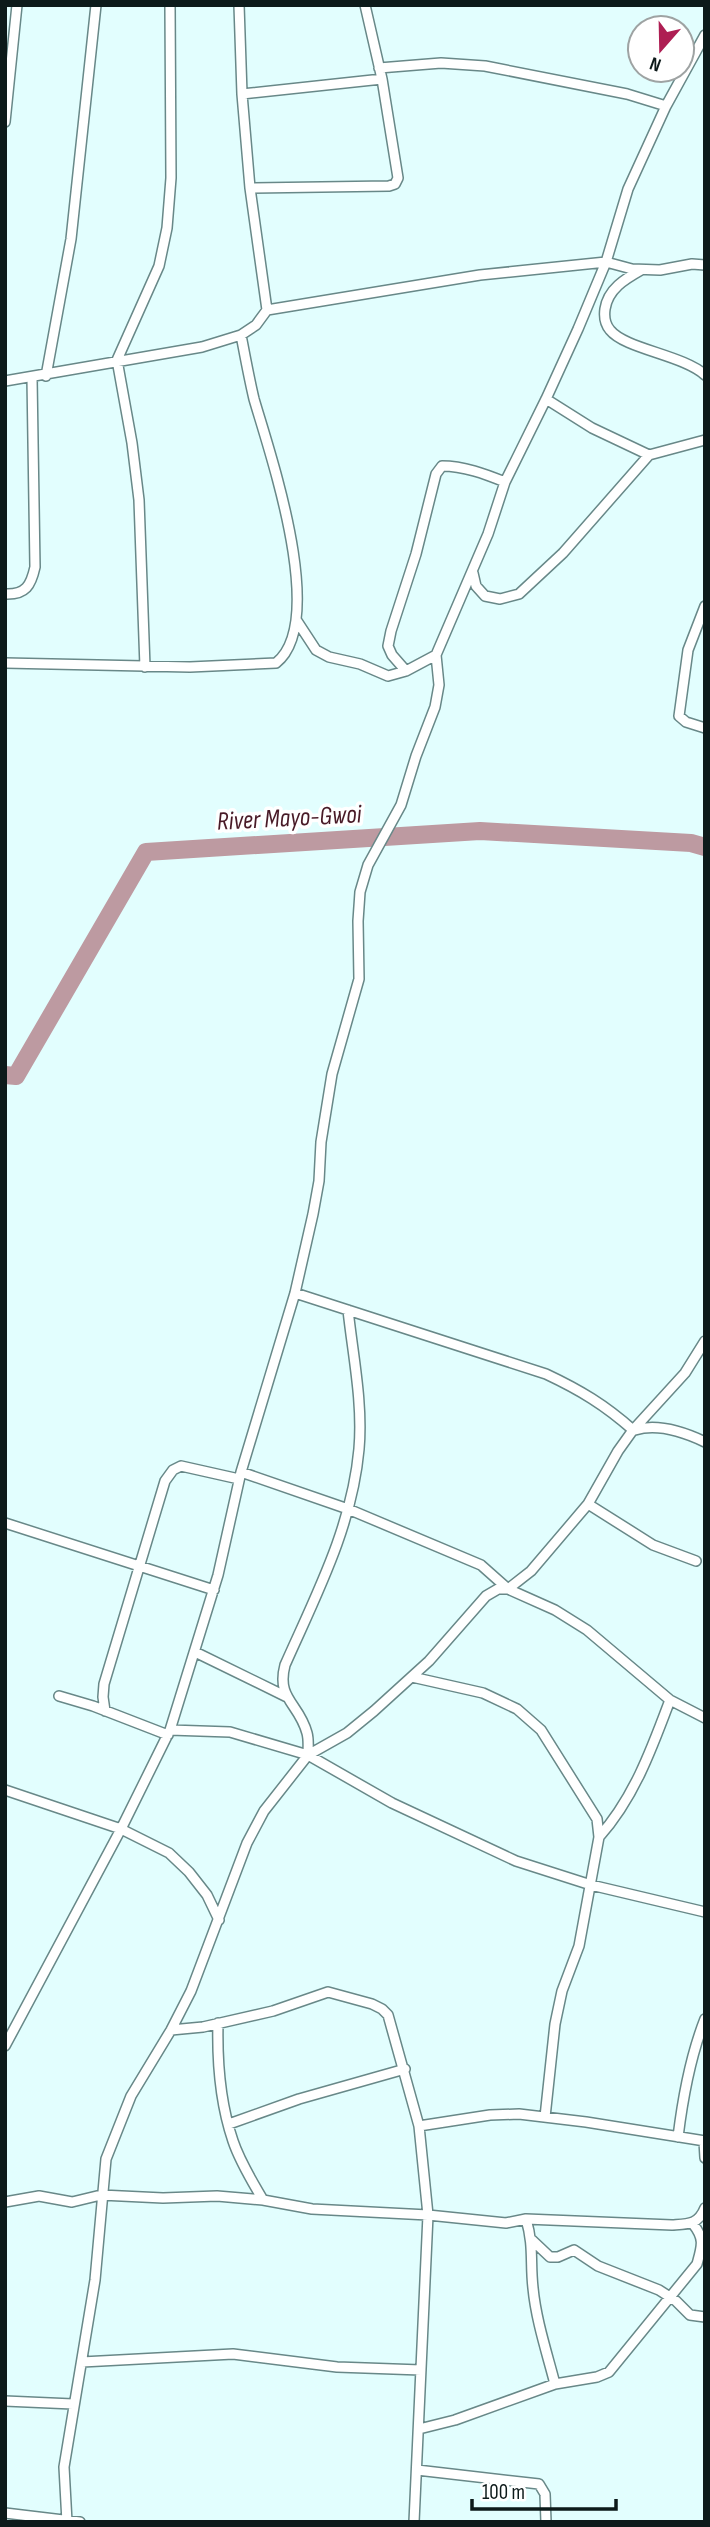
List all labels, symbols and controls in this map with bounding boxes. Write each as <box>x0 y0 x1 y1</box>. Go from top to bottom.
north arrow <box>626 14 696 84</box>
text: N <box>647 51 664 76</box>
water label: River Mayo-Gwoi <box>216 799 363 838</box>
scale bar <box>472 2468 616 2512</box>
text: 100 m <box>482 2480 525 2505</box>

